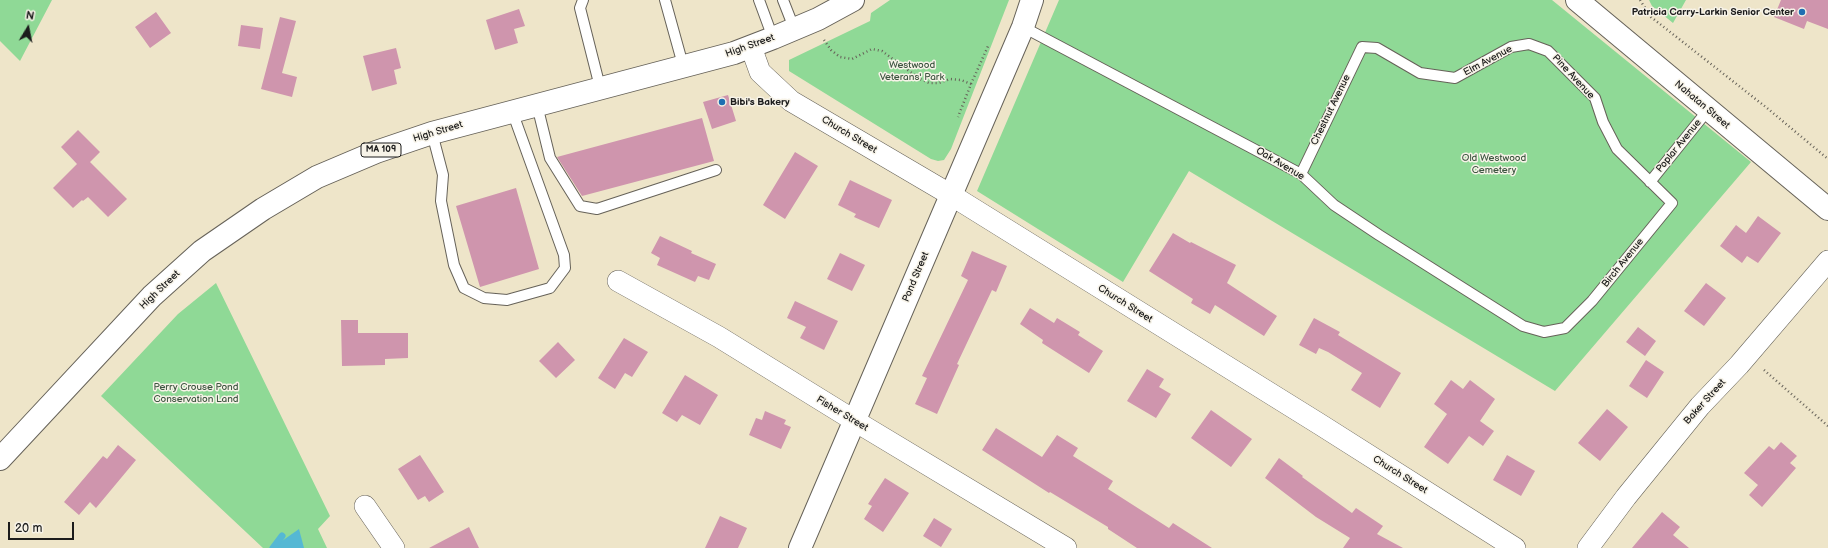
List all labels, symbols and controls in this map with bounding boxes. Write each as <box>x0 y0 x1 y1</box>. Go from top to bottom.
place label: Patricia Carry-Larkin Senior Center <box>1632 6 1794 18</box>
marker: Patricia Carry-Larkin Senior Center <box>1797 7 1807 17</box>
north arrow <box>8 8 48 48</box>
text: N <box>25 9 35 23</box>
street label: High Street <box>724 32 776 60</box>
street label: Elm Avenue <box>1462 43 1514 79</box>
street label: Pine Avenue <box>1549 52 1597 102</box>
park label: Westwood Veterans' Park <box>880 59 944 82</box>
street label: Chestnut Avenue <box>1309 73 1353 147</box>
street label: Nahatan Street <box>1672 78 1732 132</box>
place label: Bibi's Bakery <box>730 96 790 108</box>
marker: Bibi's Bakery <box>717 97 727 107</box>
street label: Church Street <box>819 114 879 156</box>
street label: Poplar Avenue <box>1654 117 1704 175</box>
street label: High Street <box>412 119 464 145</box>
road number: MA 109 <box>361 143 401 157</box>
street label: Oak Avenue <box>1254 145 1306 183</box>
park label: Old Westwood Cemetery <box>1462 152 1526 176</box>
street label: Birch Avenue <box>1600 236 1646 290</box>
street label: Pond Street <box>900 250 932 304</box>
street label: High Street <box>137 268 183 312</box>
street label: Church Street <box>1095 282 1155 326</box>
street label: Baker Street <box>1681 377 1729 427</box>
park label: Perry Crouse Pond Conservation Land <box>153 381 239 404</box>
street label: Fisher Street <box>814 394 870 434</box>
street label: Church Street <box>1370 453 1430 497</box>
scale bar <box>10 514 76 540</box>
text: 20 m <box>15 521 42 536</box>

